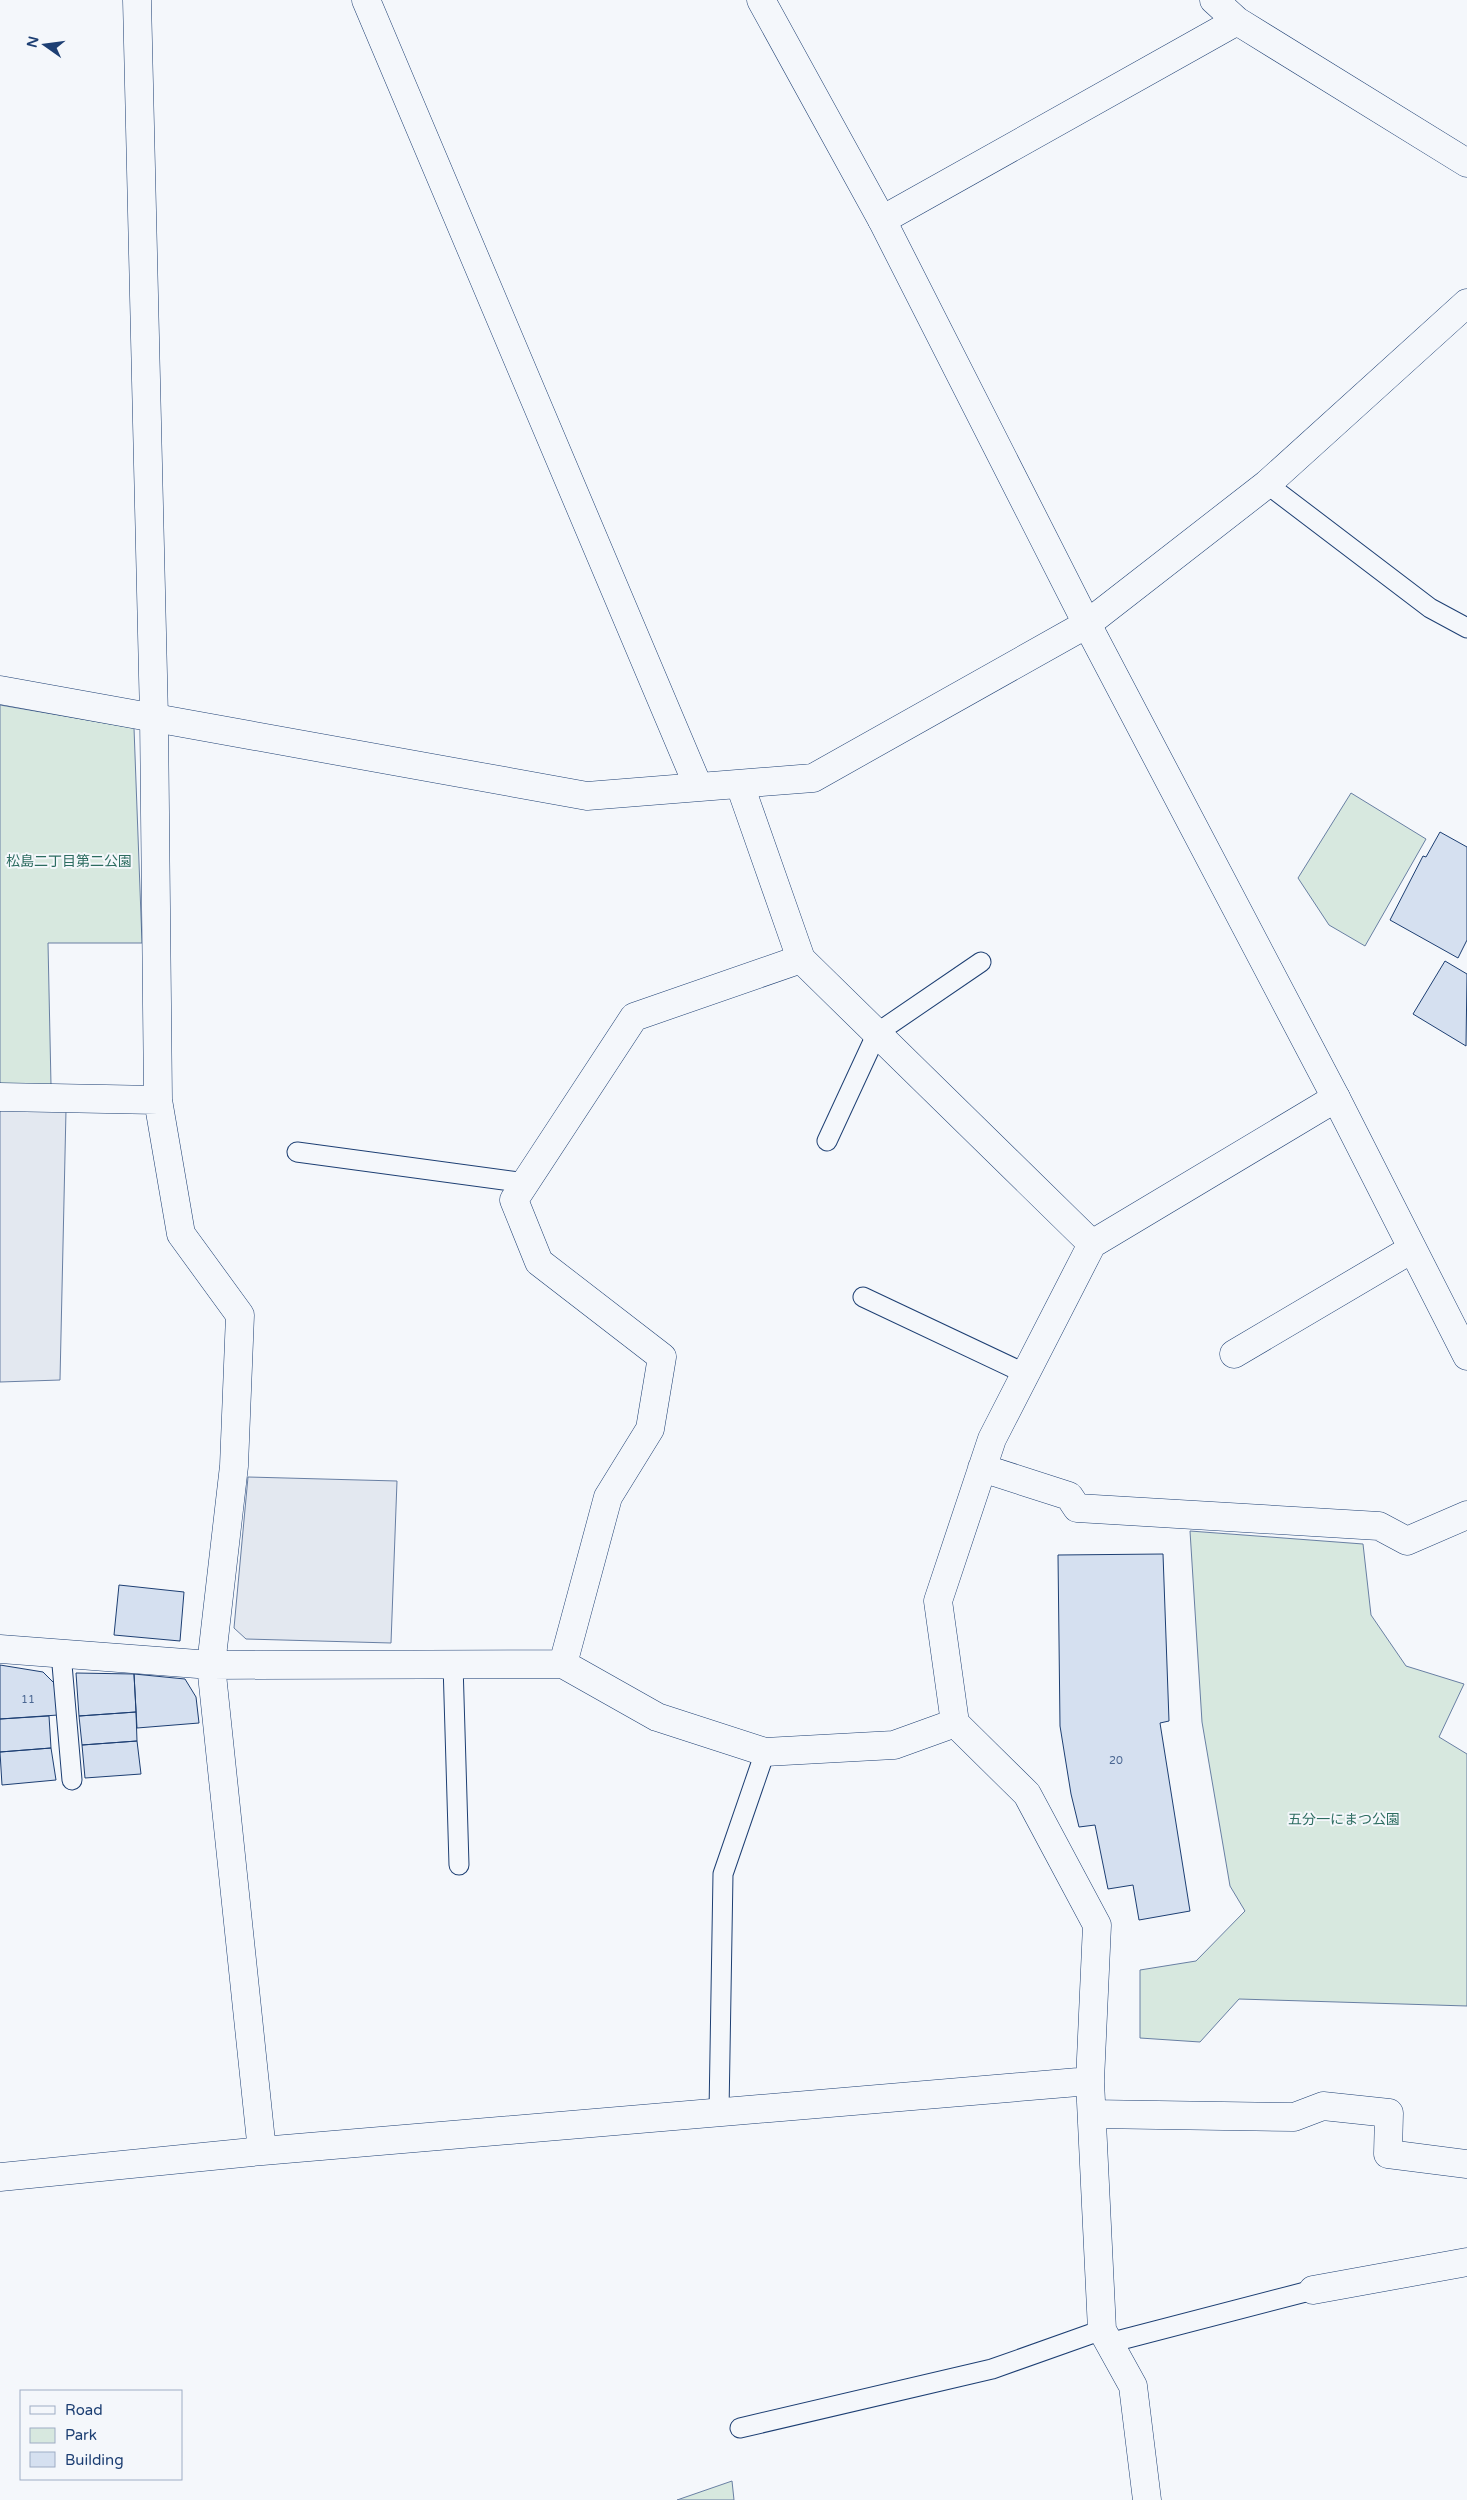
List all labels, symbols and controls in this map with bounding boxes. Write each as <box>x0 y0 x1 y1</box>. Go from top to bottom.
north arrow <box>20 20 70 70</box>
text: N <box>23 34 42 49</box>
park label: 松島二丁目第二公園 <box>6 853 132 870</box>
house number: 11 <box>21 1693 35 1706</box>
house number: 20 <box>1109 1754 1123 1767</box>
park label: 五分一にまつ公園 <box>1288 1811 1400 1828</box>
legend <box>20 2390 182 2480</box>
text: Road <box>65 2401 103 2419</box>
text: Park <box>65 2426 97 2444</box>
text: Building <box>65 2451 124 2469</box>

